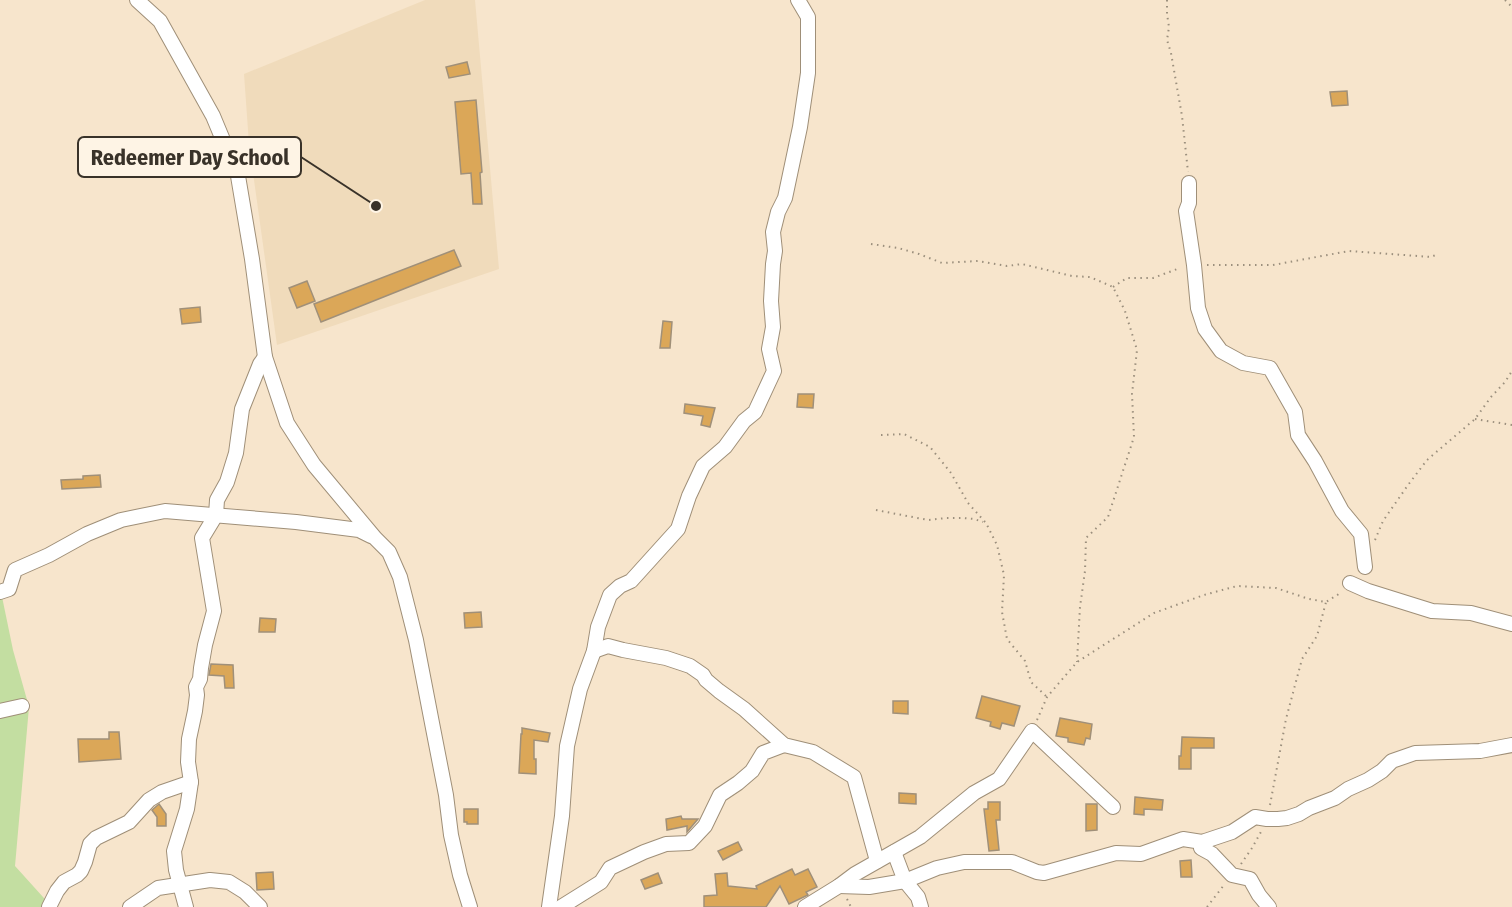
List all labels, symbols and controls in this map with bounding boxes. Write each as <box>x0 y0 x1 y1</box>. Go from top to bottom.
callout: Redeemer Day School <box>78 137 301 177</box>
text: Redeemer Day School <box>91 144 290 171</box>

